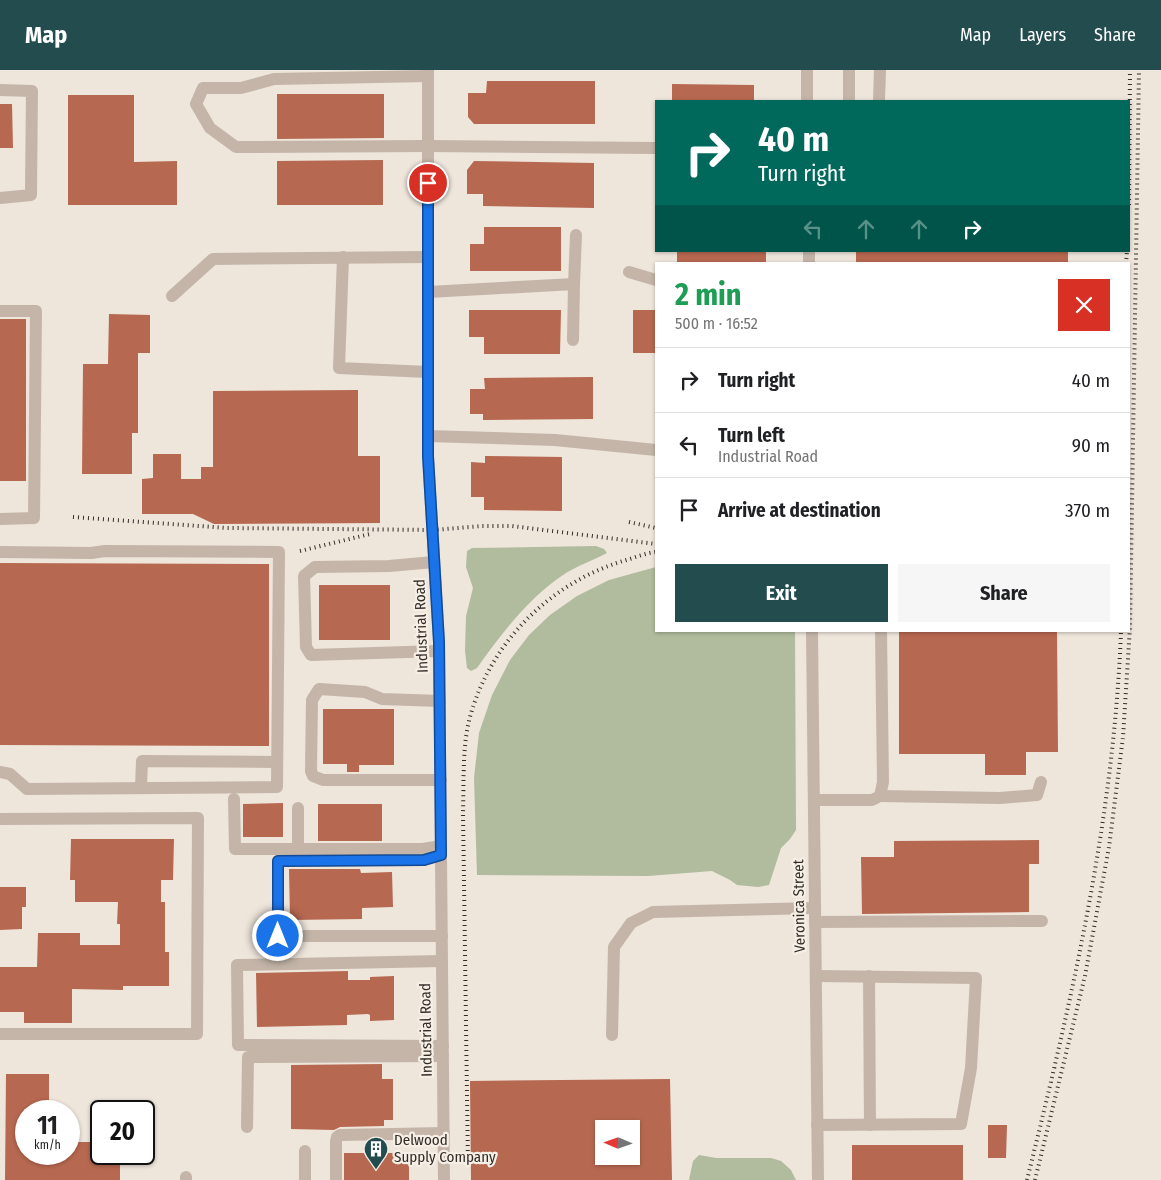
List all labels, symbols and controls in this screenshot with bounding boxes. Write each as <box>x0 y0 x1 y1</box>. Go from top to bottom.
text: Map <box>25 21 67 49</box>
text: Map <box>960 24 991 46</box>
text: Layers <box>1019 24 1066 46</box>
text: Share <box>1094 24 1136 46</box>
text: 40 m <box>758 118 829 160</box>
icon: right <box>675 120 740 185</box>
text: Turn right <box>758 160 846 187</box>
pin <box>407 162 449 204</box>
icon: arrive <box>414 169 442 197</box>
icon: left <box>799 215 827 243</box>
icon: ahead <box>852 215 880 243</box>
icon: ahead <box>905 215 933 243</box>
icon: right <box>958 215 986 243</box>
text: 2 min <box>675 277 742 313</box>
button: close <box>1058 279 1110 331</box>
text: 500 m · 16:52 <box>675 314 758 333</box>
icon: right <box>675 366 703 394</box>
text: Turn right <box>718 369 795 392</box>
text: 40 m <box>1072 369 1110 392</box>
text: Turn left <box>718 424 785 447</box>
icon: left <box>675 431 703 459</box>
text: 90 m <box>1072 434 1110 457</box>
text: Industrial Road <box>718 447 818 466</box>
icon: arrive <box>675 496 703 524</box>
text: Arrive at destination <box>718 499 881 522</box>
text: 370 m <box>1065 499 1110 522</box>
button: Exit <box>675 564 888 622</box>
button: Share <box>898 564 1110 622</box>
street label: Industrial Road <box>410 579 432 673</box>
street label: Veronica Street <box>789 859 809 953</box>
position arrow <box>251 909 303 961</box>
street label: Industrial Road <box>416 983 436 1077</box>
speed limit sign: 20 <box>90 1100 155 1165</box>
text: 11 <box>37 1111 58 1141</box>
north arrow <box>595 1120 640 1165</box>
map controls <box>595 1120 640 1165</box>
place label: Delwood Supply Company <box>394 1131 496 1166</box>
building icon: Delwood Supply Company <box>363 1136 389 1170</box>
text: km/h <box>34 1138 61 1152</box>

